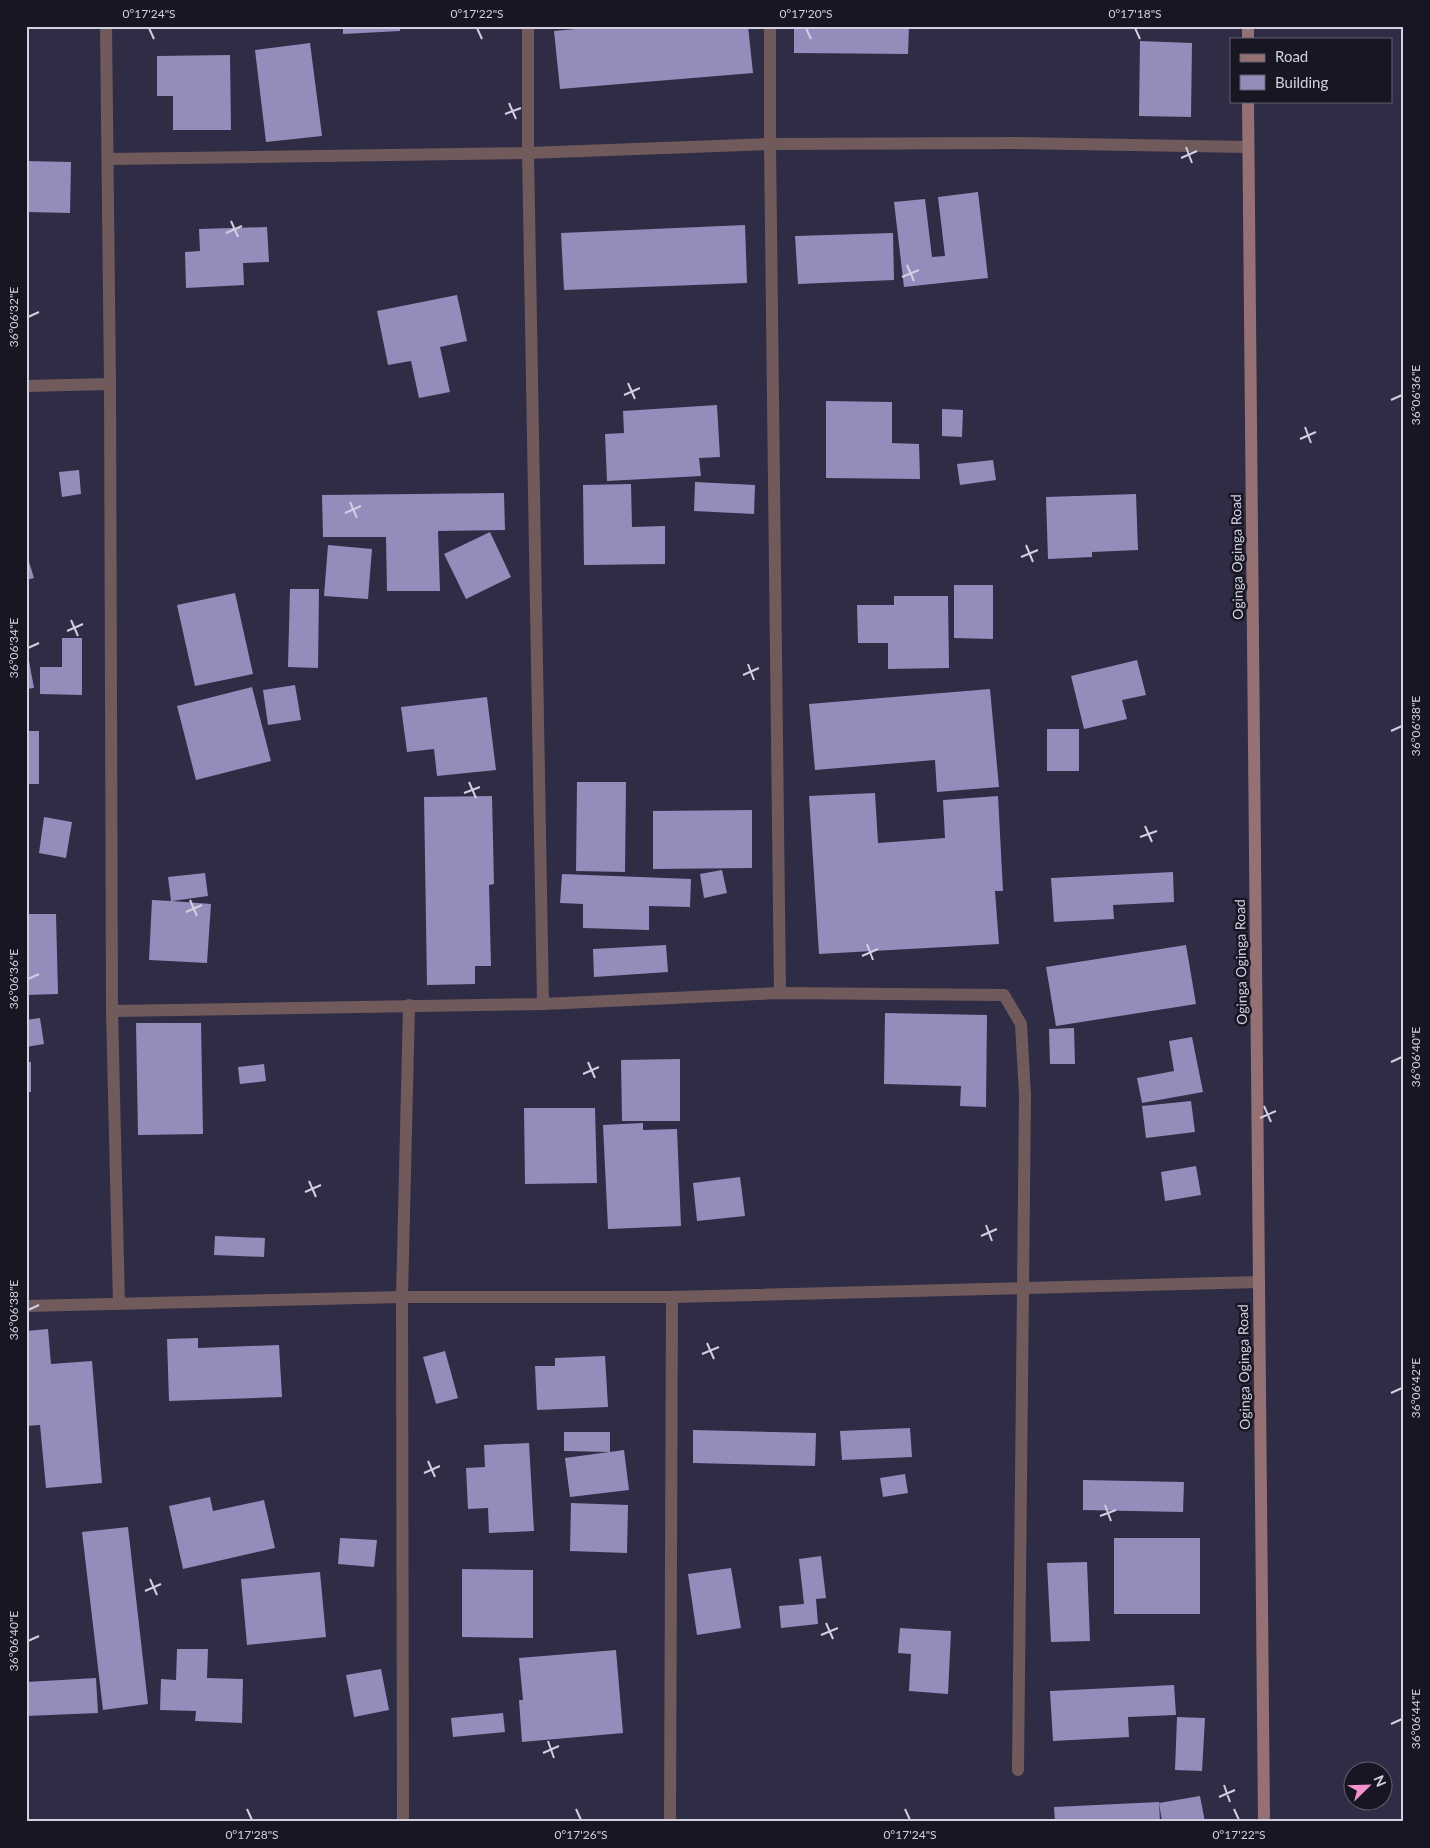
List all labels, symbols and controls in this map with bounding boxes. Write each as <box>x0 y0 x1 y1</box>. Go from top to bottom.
text: 0°17'24"S <box>122 6 176 21</box>
text: 0°17'22"S <box>450 6 504 21</box>
text: 0°17'20"S <box>779 6 833 21</box>
text: 0°17'18"S <box>1108 6 1162 21</box>
legend <box>1230 38 1392 102</box>
text: Road <box>1275 47 1308 65</box>
text: Building <box>1275 73 1328 91</box>
text: 36°06'32"E <box>6 287 21 347</box>
text: 36°06'36"E <box>1408 365 1423 425</box>
street label: Oginga Oginga Road <box>1227 494 1246 620</box>
text: 36°06'34"E <box>6 618 21 678</box>
text: 36°06'38"E <box>1408 696 1423 756</box>
street label: Oginga Oginga Road <box>1231 899 1250 1025</box>
text: 36°06'36"E <box>6 949 21 1009</box>
text: 36°06'40"E <box>1408 1027 1423 1087</box>
text: 36°06'38"E <box>6 1280 21 1340</box>
street label: Oginga Oginga Road <box>1234 1304 1253 1430</box>
text: 36°06'42"E <box>1408 1358 1423 1418</box>
text: 36°06'40"E <box>6 1611 21 1671</box>
text: 36°06'44"E <box>1408 1689 1423 1749</box>
north arrow <box>1342 1760 1392 1810</box>
text: N <box>1370 1772 1390 1789</box>
text: 0°17'28"S <box>225 1827 279 1842</box>
text: 0°17'26"S <box>554 1827 608 1842</box>
text: 0°17'24"S <box>883 1827 937 1842</box>
text: 0°17'22"S <box>1212 1827 1266 1842</box>

